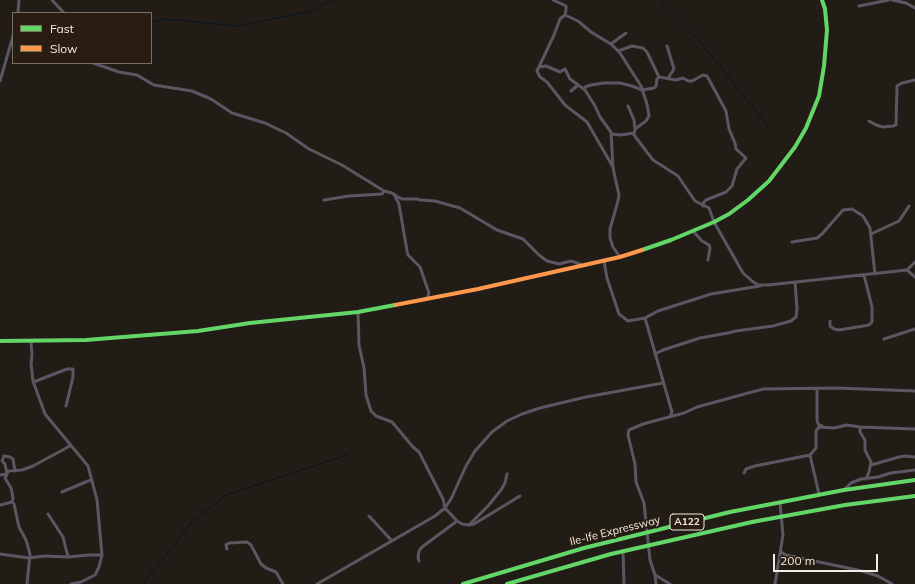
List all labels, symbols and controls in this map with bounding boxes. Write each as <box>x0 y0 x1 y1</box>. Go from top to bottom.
legend <box>12 12 152 64</box>
text: Fast <box>50 21 74 36</box>
text: Slow <box>50 41 78 56</box>
street label: Ile-Ife Expressway <box>568 513 662 549</box>
road number: A122 <box>670 514 704 530</box>
scale bar <box>775 546 880 572</box>
text: 200 m <box>780 553 815 568</box>

